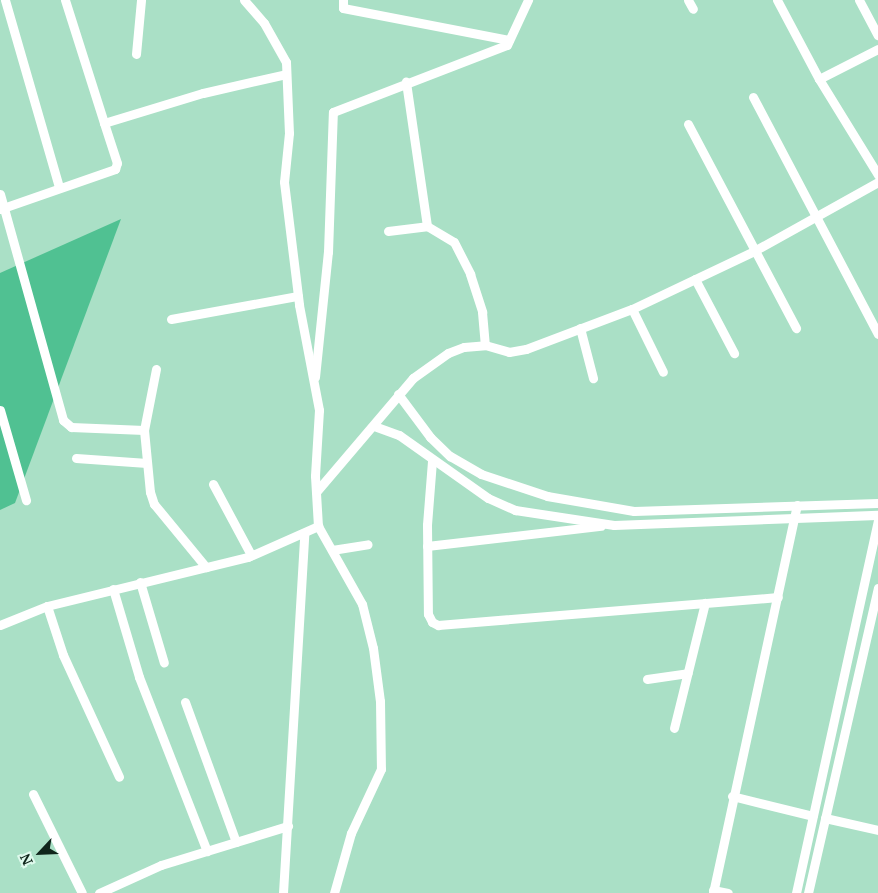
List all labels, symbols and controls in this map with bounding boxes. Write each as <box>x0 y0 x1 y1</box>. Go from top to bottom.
north arrow <box>15 828 65 878</box>
text: N <box>15 851 37 869</box>

